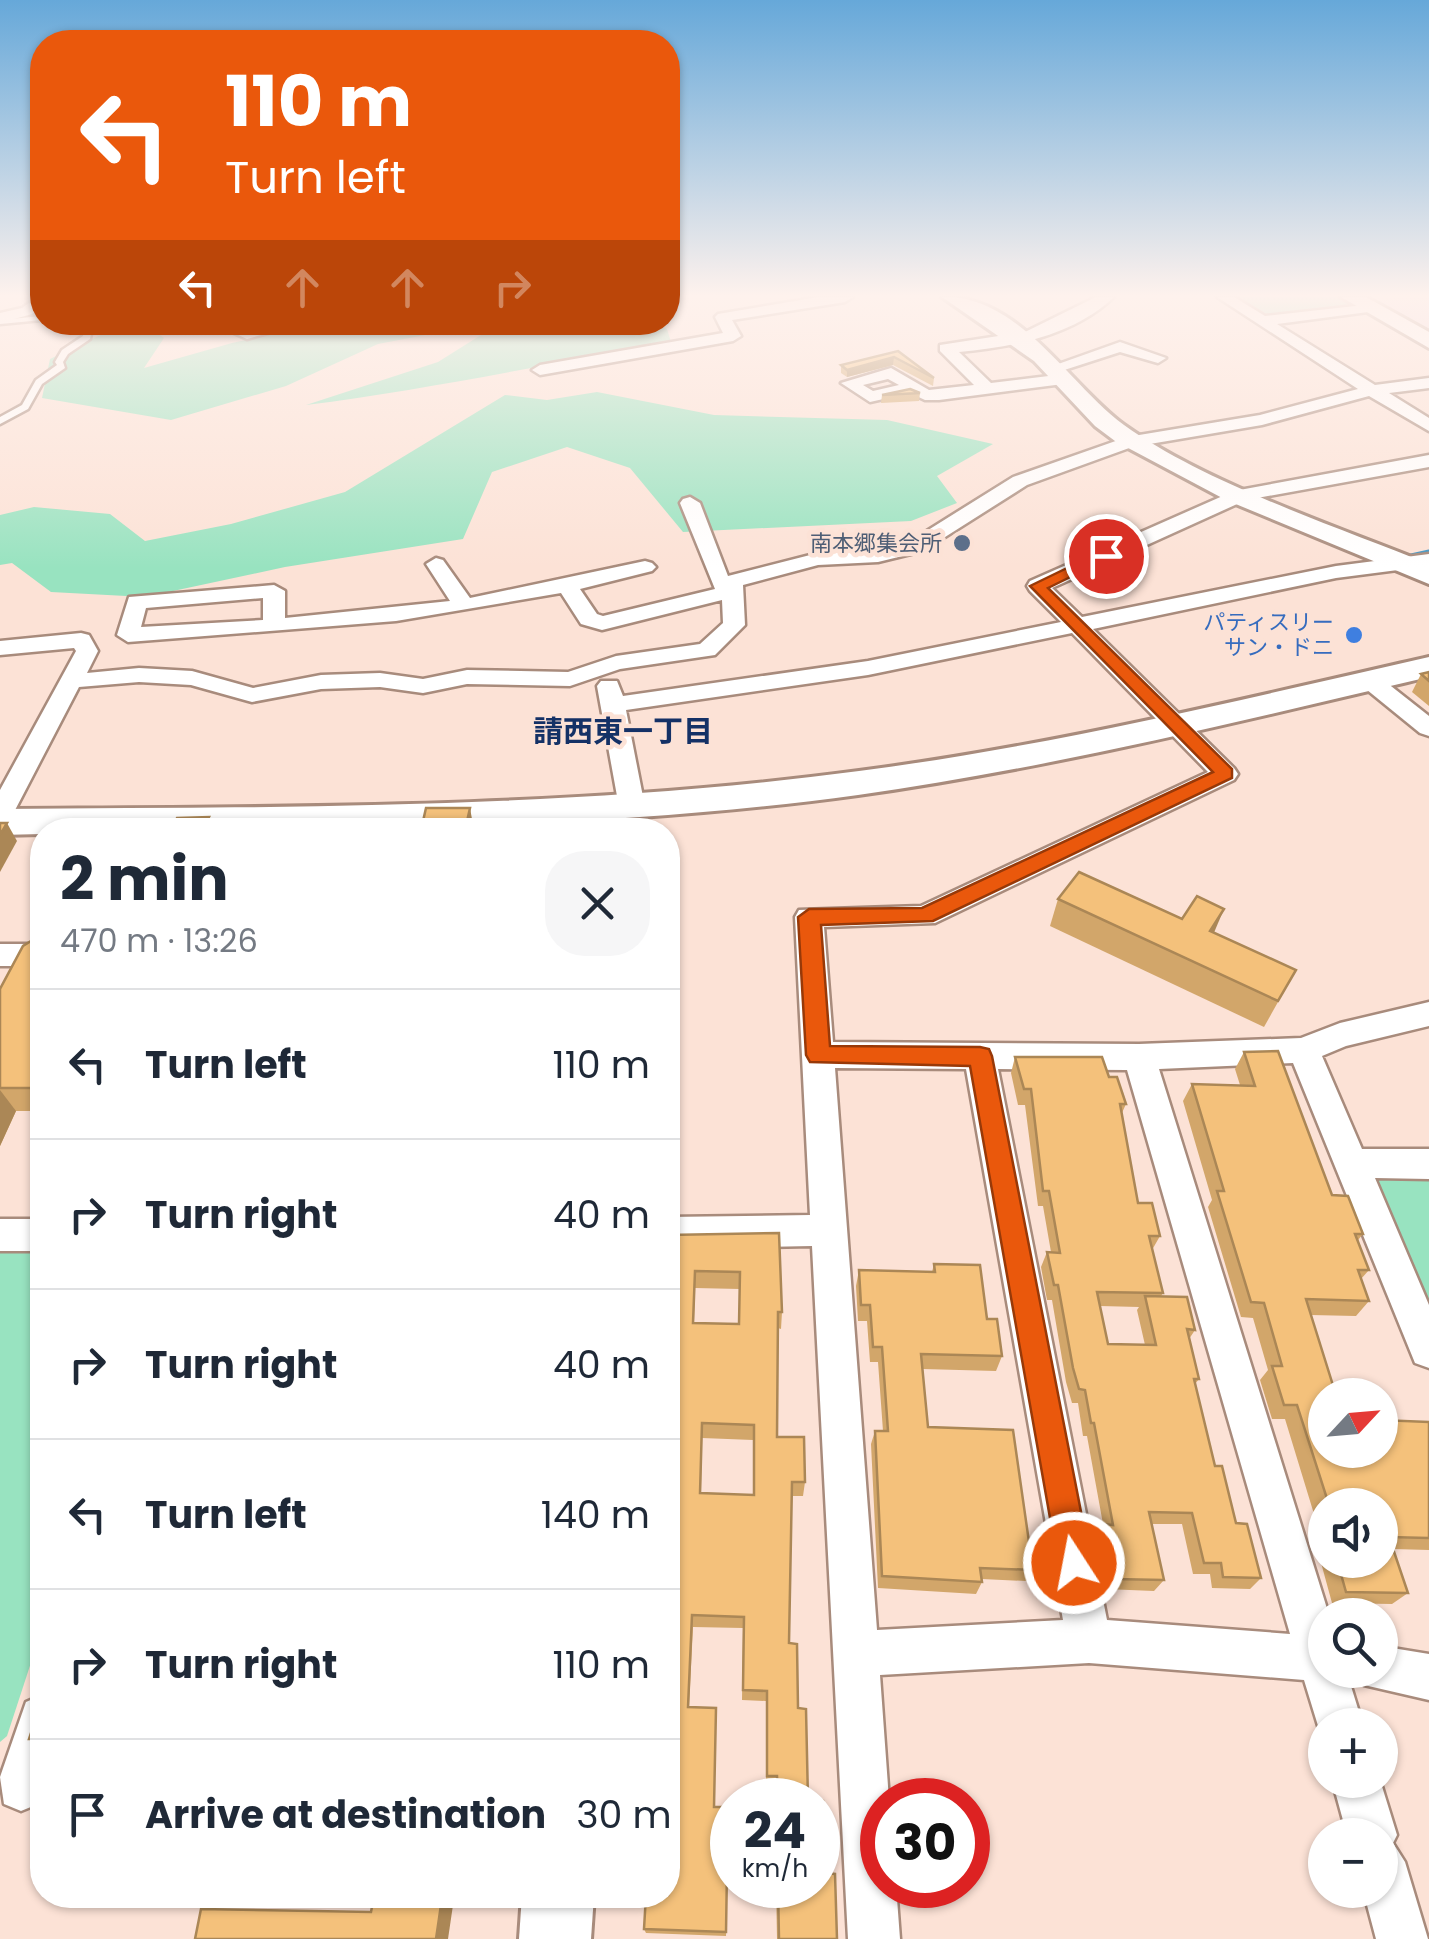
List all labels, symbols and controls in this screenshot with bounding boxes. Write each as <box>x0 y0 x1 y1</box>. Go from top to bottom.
text: 110 m <box>225 52 412 151</box>
icon: left <box>60 70 190 200</box>
text: Turn left <box>225 146 406 209</box>
icon: left <box>170 260 225 315</box>
icon: ahead <box>275 260 330 315</box>
icon: ahead <box>380 260 435 315</box>
icon: right <box>485 260 540 315</box>
pin <box>1064 514 1149 599</box>
place label: 南本郷集会所 <box>810 528 942 559</box>
icon: arrive <box>1079 529 1134 584</box>
marker: 南本郷集会所 <box>951 532 973 554</box>
place label: パティスリー サン・ドニ <box>1203 607 1334 663</box>
marker: パティスリー サン・ドニ <box>1343 624 1365 646</box>
district label: 請西東一丁目 <box>533 710 713 753</box>
text: 2 min <box>60 837 229 921</box>
button: close <box>545 851 650 956</box>
text: 470 m · 13:26 <box>60 918 258 963</box>
icon: left <box>60 1037 115 1092</box>
text: Turn left <box>145 1038 307 1091</box>
text: 110 m <box>553 1038 650 1091</box>
icon: right <box>60 1187 115 1242</box>
text: Turn right <box>145 1188 337 1241</box>
text: 40 m <box>553 1188 650 1241</box>
icon: right <box>60 1337 115 1392</box>
text: Turn right <box>145 1338 337 1391</box>
text: 40 m <box>553 1338 650 1391</box>
north arrow <box>1308 1378 1398 1468</box>
map controls <box>1308 1378 1398 1908</box>
icon: left <box>60 1487 115 1542</box>
text: Turn left <box>145 1488 307 1541</box>
text: 140 m <box>541 1488 650 1541</box>
button: sound <box>1308 1488 1398 1578</box>
position arrow <box>1022 1511 1126 1615</box>
button: search <box>1308 1598 1398 1688</box>
icon: right <box>60 1637 115 1692</box>
text: Turn right <box>145 1638 337 1691</box>
text: 110 m <box>553 1638 650 1691</box>
button: + <box>1308 1708 1398 1798</box>
speed limit sign: 30 <box>860 1778 990 1908</box>
icon: arrive <box>60 1787 115 1842</box>
text: Arrive at destination <box>145 1788 546 1841</box>
text: 30 m <box>576 1788 672 1841</box>
text: 24 <box>744 1795 806 1866</box>
button: − <box>1308 1818 1398 1908</box>
text: km/h <box>742 1851 808 1886</box>

